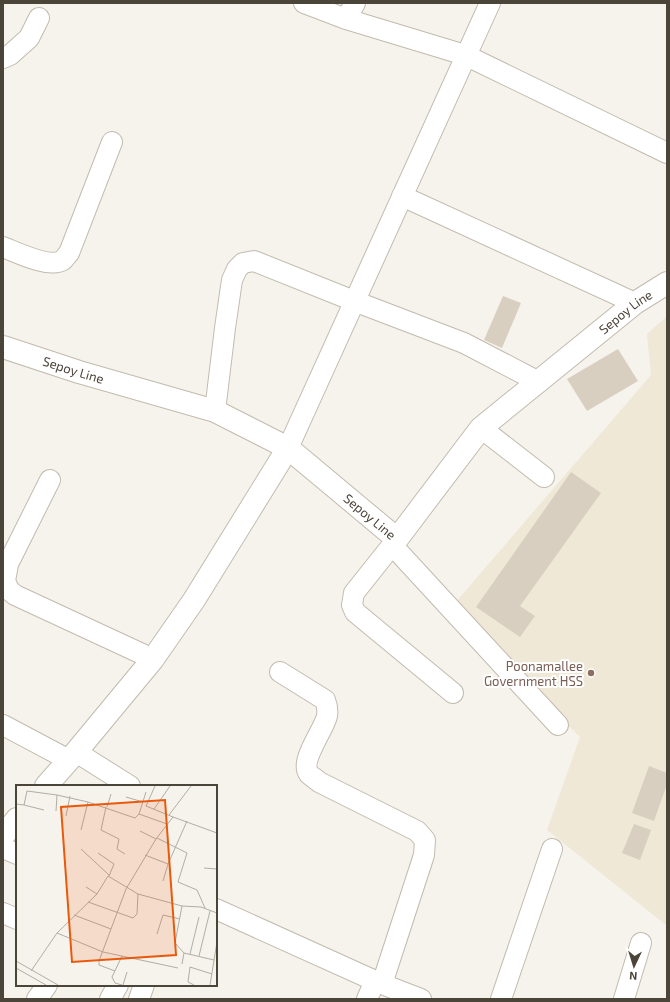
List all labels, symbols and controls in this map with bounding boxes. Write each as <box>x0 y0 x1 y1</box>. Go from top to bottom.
street label: Sepoy Line <box>595 286 655 337</box>
street label: Sepoy Line <box>41 353 106 387</box>
street label: Sepoy Line <box>341 490 399 543</box>
place label: Poonamallee Government HSS <box>484 658 583 689</box>
marker: Poonamallee Government HSS <box>586 668 596 678</box>
inset map <box>16 785 217 986</box>
north arrow <box>614 946 654 986</box>
text: N <box>629 970 638 983</box>

